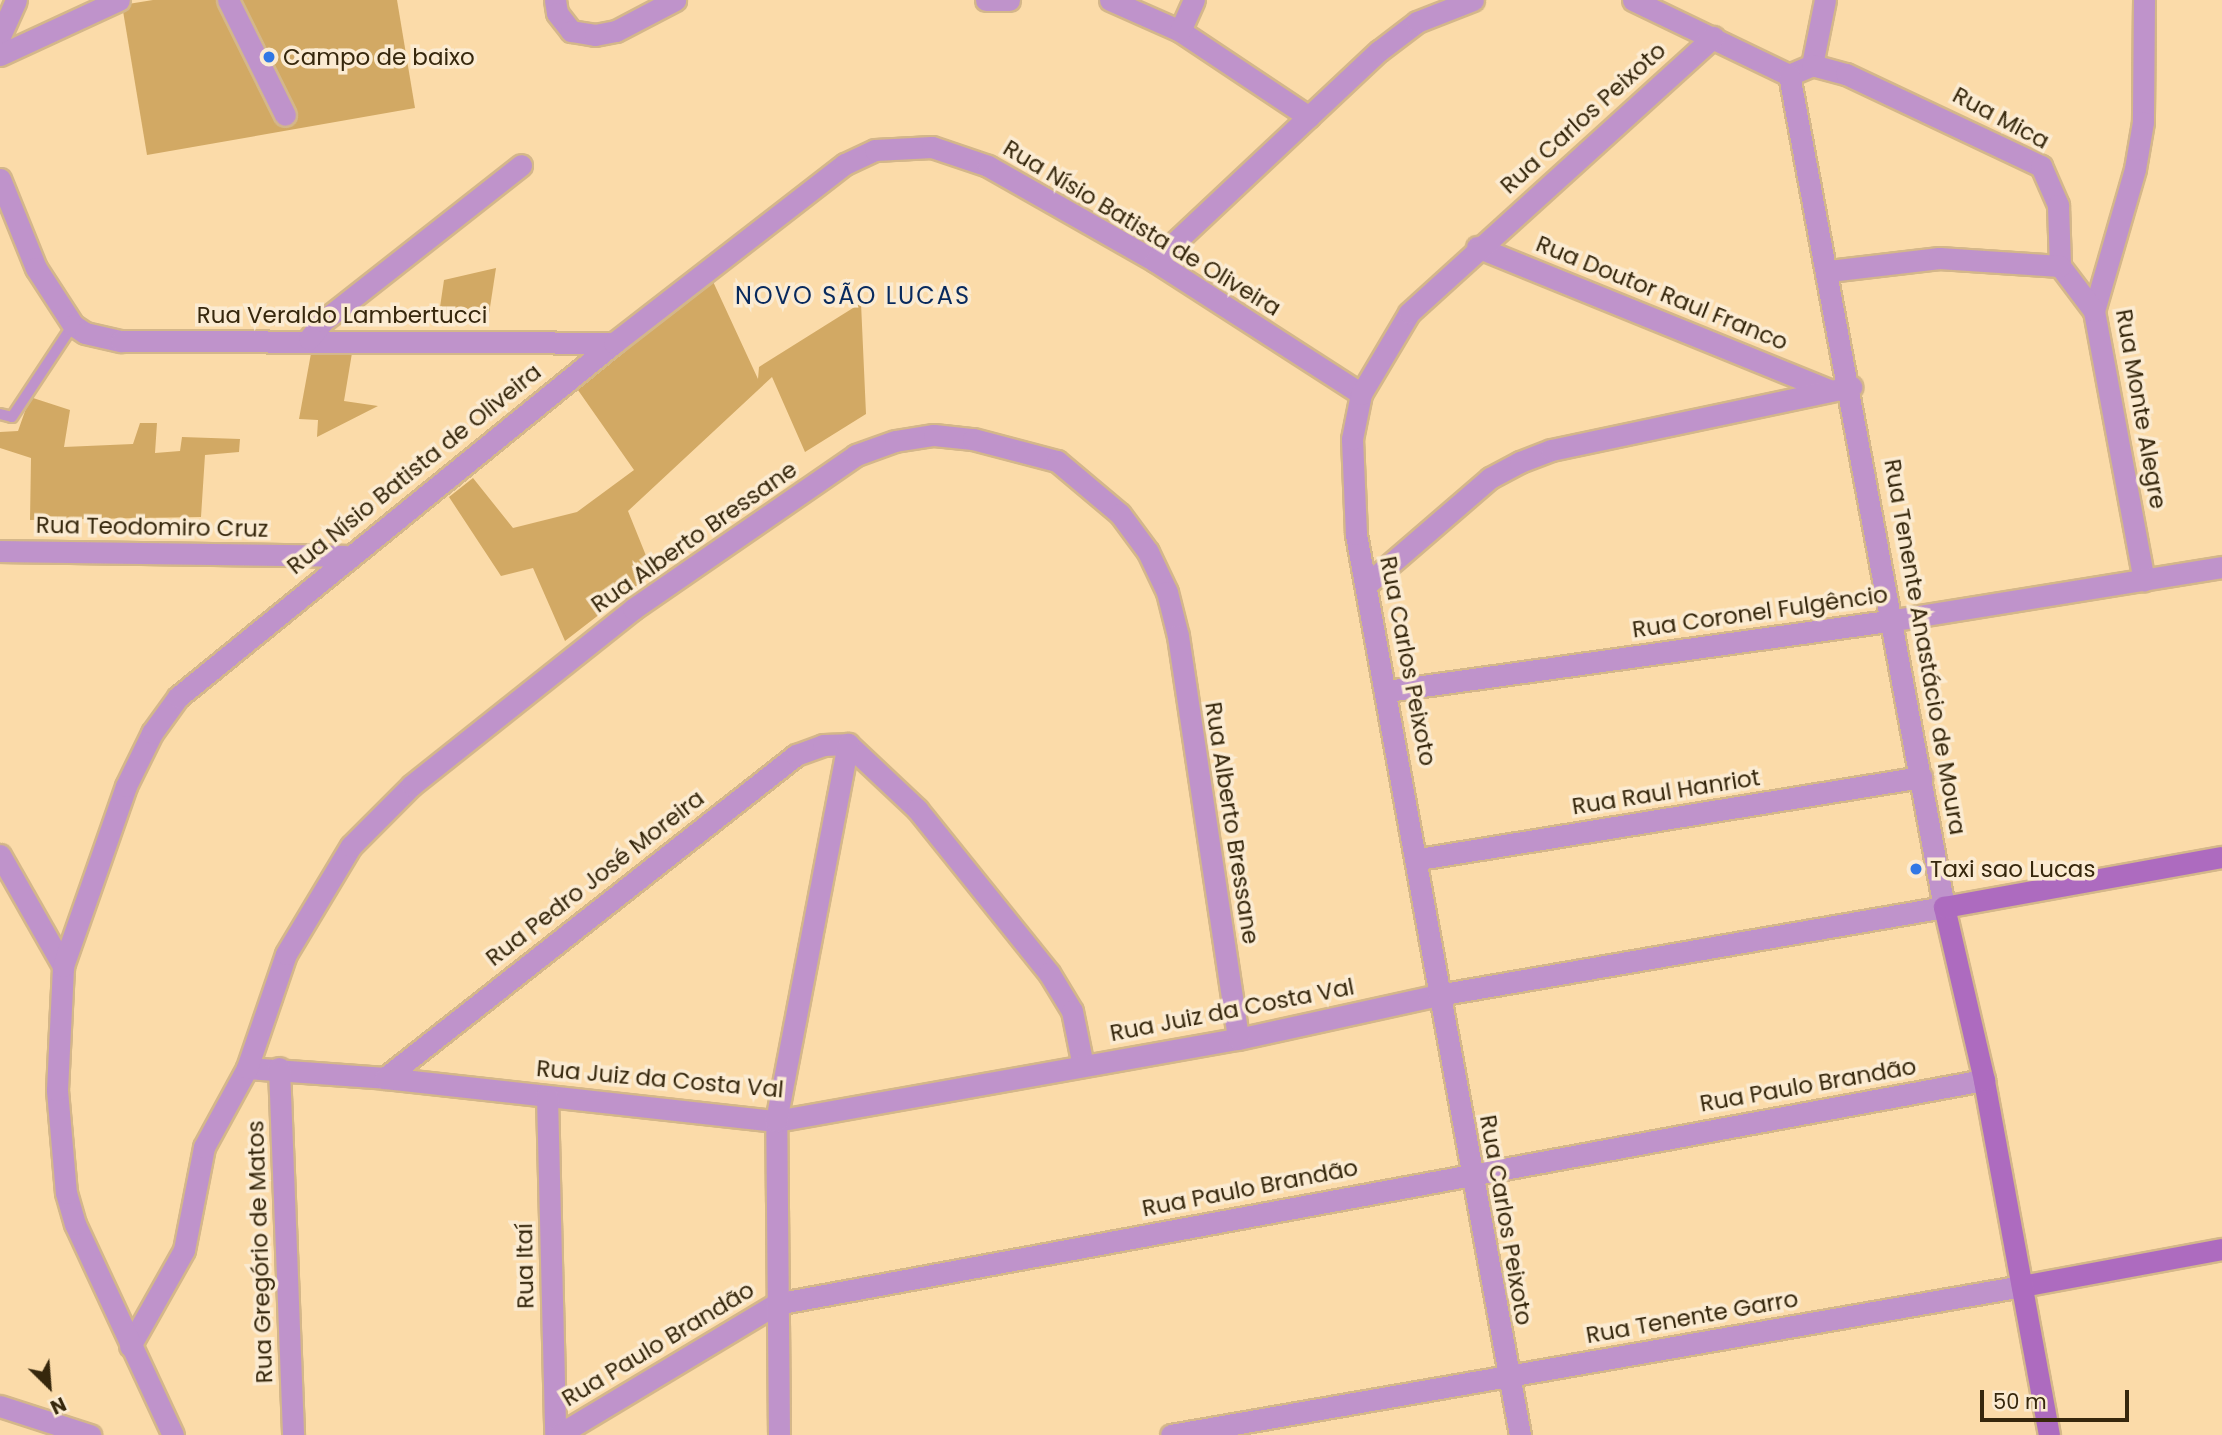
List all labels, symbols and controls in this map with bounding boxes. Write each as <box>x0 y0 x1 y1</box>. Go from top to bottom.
street label: Rua Carlos Peixoto <box>1495 37 1671 199</box>
place label: Campo de baixo <box>283 43 475 71</box>
marker: Campo de baixo <box>261 49 277 65</box>
street label: Rua Mica <box>1948 81 2054 155</box>
street label: Rua Nísio Batista de Oliveira <box>998 134 1286 322</box>
street label: Rua Doutor Raul Franco <box>1532 230 1792 356</box>
district label: NOVO SÃO LUCAS <box>737 282 969 310</box>
street label: Rua Veraldo Lambertucci <box>197 301 487 329</box>
street label: Rua Monte Alegre <box>2110 307 2172 511</box>
street label: Rua Nísio Batista de Oliveira <box>281 358 547 580</box>
street label: Rua Alberto Bressane <box>586 456 802 618</box>
street label: Rua Tenente Anastácio de Moura <box>1878 457 1972 837</box>
street label: Rua Teodomiro Cruz <box>36 511 268 543</box>
street label: Rua Carlos Peixoto <box>1374 554 1442 768</box>
street label: Rua Coronel Fulgêncio <box>1630 580 1890 644</box>
street label: Rua Alberto Bressane <box>1199 700 1265 946</box>
street label: Rua Raul Hanriot <box>1570 764 1762 820</box>
street label: Rua Pedro José Moreira <box>480 784 710 972</box>
place label: Taxi sao Lucas <box>1930 855 2095 883</box>
marker: Taxi sao Lucas <box>1908 861 1924 877</box>
street label: Rua Juiz da Costa Val <box>1108 973 1356 1047</box>
street label: Rua Paulo Brandão <box>1698 1052 1918 1118</box>
street label: Rua Juiz da Costa Val <box>535 1054 785 1104</box>
street label: Rua Carlos Peixoto <box>1474 1113 1538 1327</box>
street label: Rua Gregório de Matos <box>242 1120 278 1384</box>
street label: Rua Paulo Brandão <box>1140 1154 1360 1222</box>
street label: Rua Itaí <box>510 1223 540 1309</box>
street label: Rua Paulo Brandão <box>557 1276 759 1412</box>
street label: Rua Tenente Garro <box>1584 1285 1800 1349</box>
north arrow <box>14 1351 84 1421</box>
scale bar <box>1984 1376 2133 1420</box>
text: 50 m <box>1993 1387 2047 1416</box>
text: N <box>46 1390 70 1421</box>

